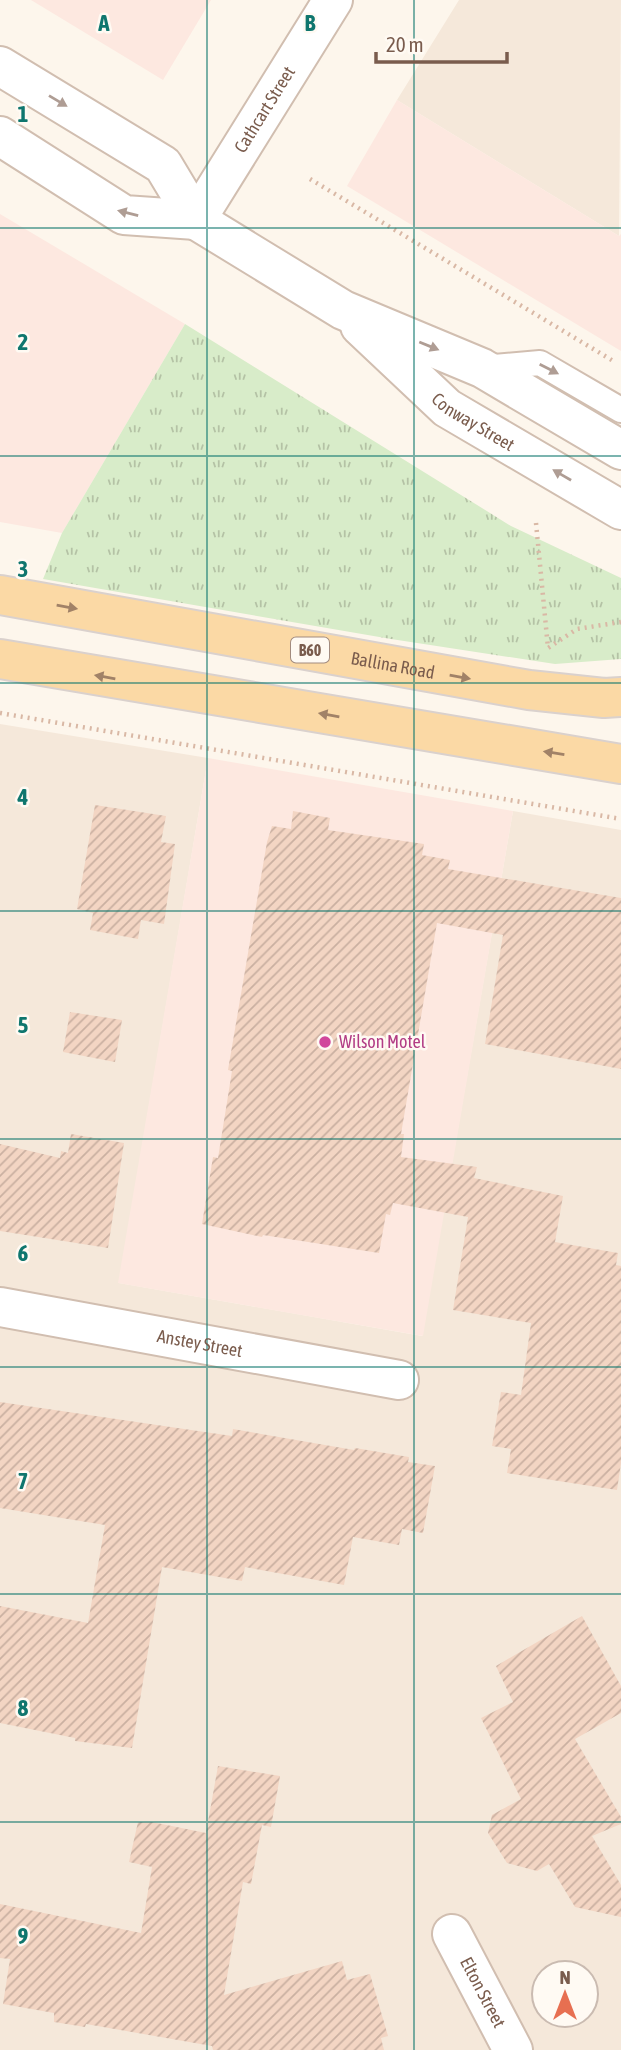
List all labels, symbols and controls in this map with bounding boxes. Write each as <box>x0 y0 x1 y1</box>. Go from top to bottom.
text: A <box>97 10 110 36</box>
text: B <box>305 10 316 36</box>
scale bar <box>376 21 507 65</box>
text: 20 m <box>386 32 424 56</box>
street label: Cathcart Street <box>230 62 299 156</box>
one-way arrow <box>49 95 68 108</box>
text: 1 <box>18 101 29 127</box>
one-way arrow <box>117 208 139 219</box>
text: 2 <box>18 329 28 355</box>
one-way arrow <box>418 340 439 351</box>
one-way arrow <box>538 363 559 375</box>
street label: Conway Street <box>427 388 518 455</box>
one-way arrow <box>553 469 572 481</box>
text: 3 <box>18 556 28 582</box>
one-way arrow <box>56 602 78 613</box>
road number: B60 <box>291 638 329 663</box>
street label: Ballina Road <box>349 647 436 683</box>
one-way arrow <box>94 671 116 682</box>
one-way arrow <box>449 672 471 683</box>
one-way arrow <box>318 709 340 720</box>
one-way arrow <box>543 747 565 758</box>
text: 4 <box>17 784 29 810</box>
text: 5 <box>18 1012 29 1038</box>
place label: Wilson Motel <box>339 1031 426 1052</box>
marker: Wilson Motel <box>317 1034 333 1050</box>
text: 6 <box>18 1240 29 1266</box>
street label: Anstey Street <box>155 1325 244 1361</box>
text: 7 <box>18 1468 28 1494</box>
text: 8 <box>18 1695 29 1721</box>
text: 9 <box>18 1923 29 1949</box>
street label: Elton Street <box>456 1953 510 2031</box>
north arrow <box>530 1959 600 2029</box>
text: N <box>559 1966 571 1988</box>

